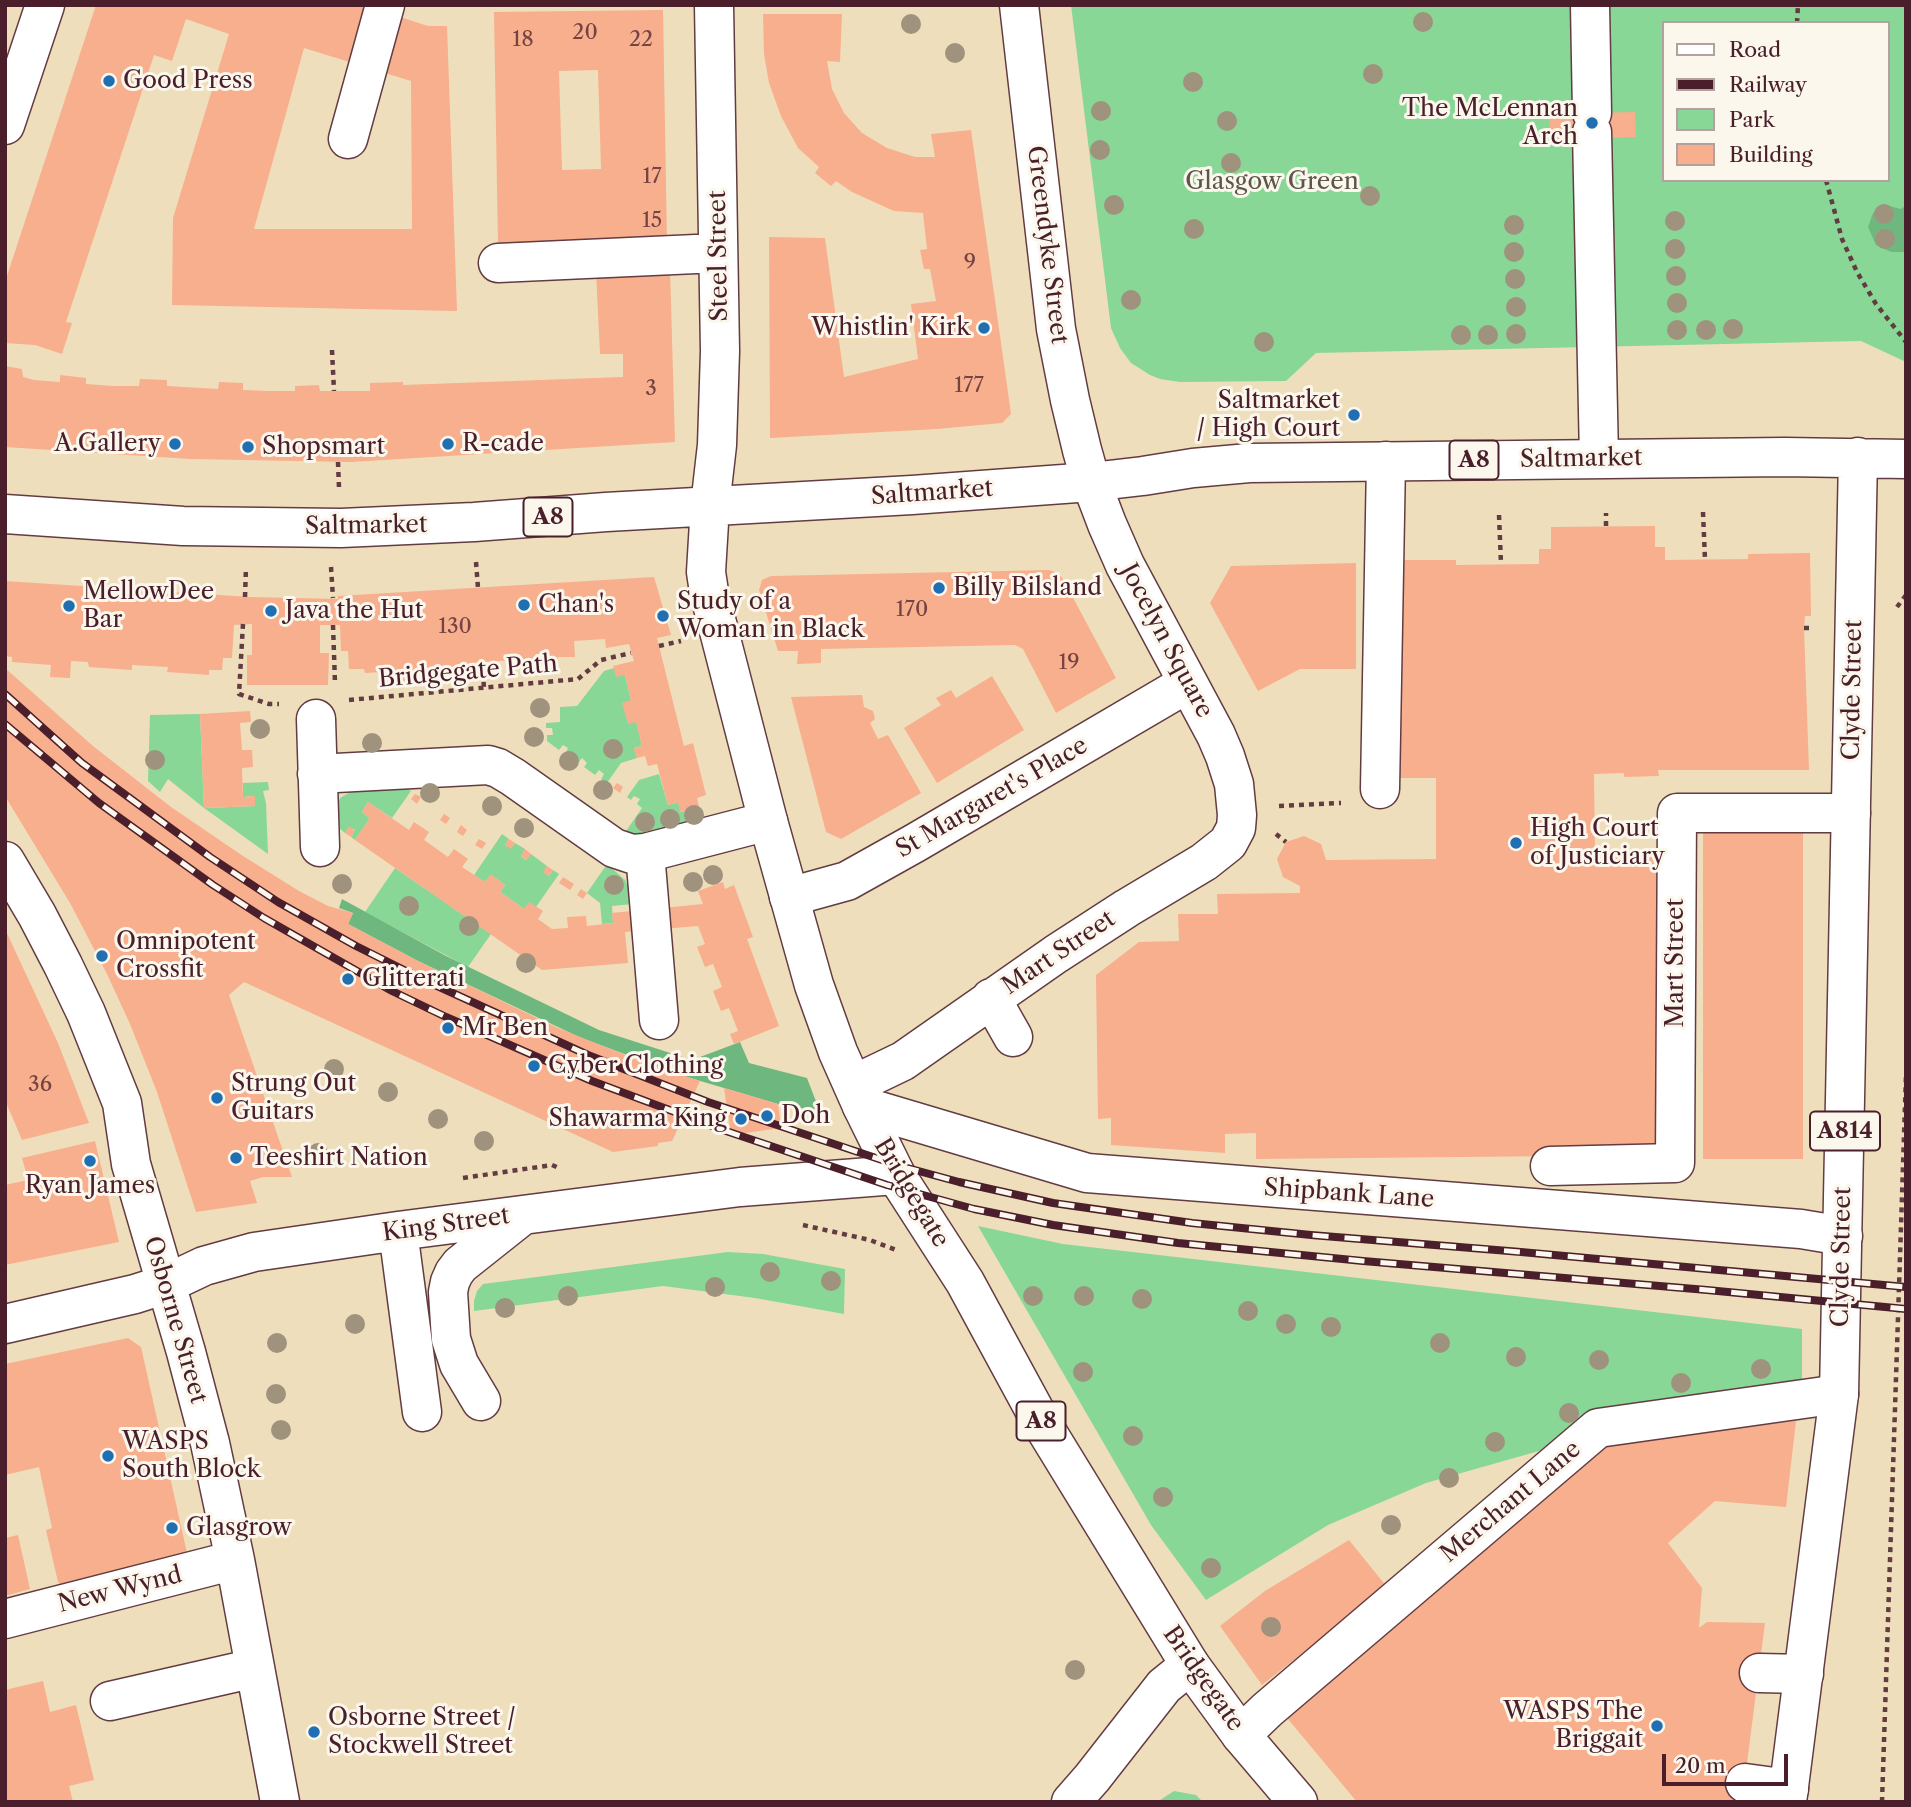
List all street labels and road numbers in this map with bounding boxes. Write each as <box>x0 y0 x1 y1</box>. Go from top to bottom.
street label: Greendyke Street <box>1021 144 1073 346</box>
street label: Steel Street <box>703 190 735 322</box>
road number: A8 <box>1450 440 1498 480</box>
street label: Saltmarket <box>1520 444 1642 474</box>
street label: Saltmarket <box>870 474 994 512</box>
road number: A8 <box>524 498 572 537</box>
street label: Saltmarket <box>305 511 427 541</box>
street label: Jocelyn Square <box>1113 559 1219 723</box>
street label: Clyde Street <box>1837 619 1869 761</box>
street label: Bridgegate Path <box>377 650 559 694</box>
street label: St Margaret's Place <box>891 731 1093 865</box>
street label: Mart Street <box>1662 898 1690 1028</box>
street label: Mart Street <box>997 905 1121 1001</box>
road number: A814 <box>1810 1112 1880 1150</box>
street label: Bridgegate <box>867 1133 955 1253</box>
street label: Shipbank Lane <box>1263 1174 1435 1214</box>
street label: Clyde Street <box>1826 1186 1858 1328</box>
street label: King Street <box>381 1202 511 1248</box>
street label: Osborne Street <box>137 1233 213 1407</box>
road number: A8 <box>1016 1402 1066 1440</box>
street label: Merchant Lane <box>1435 1435 1587 1569</box>
street label: New Wynd <box>55 1561 185 1619</box>
street label: Bridgegate <box>1156 1621 1250 1737</box>

